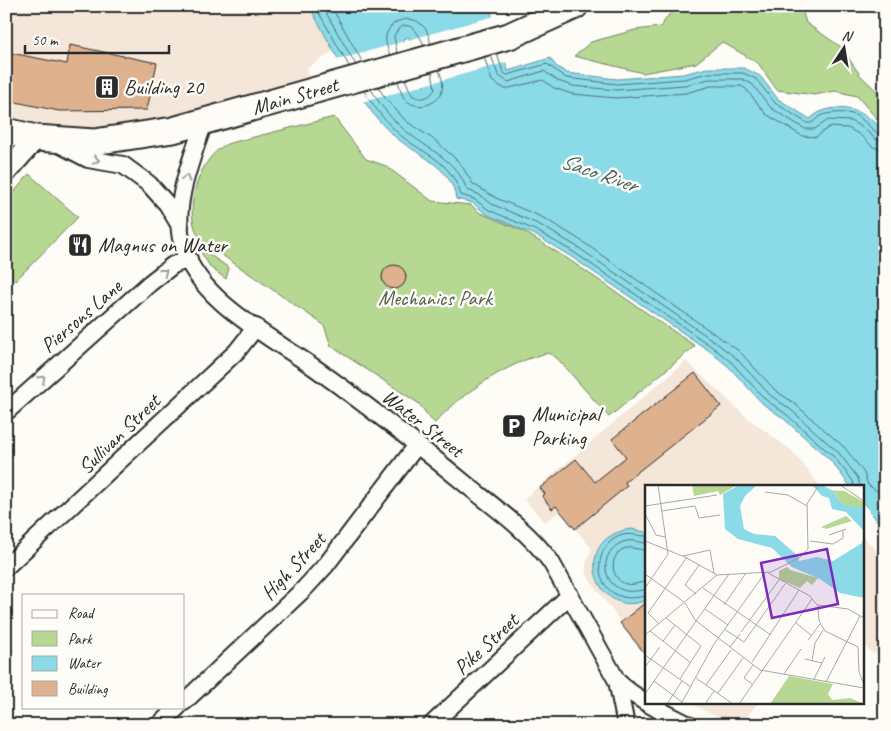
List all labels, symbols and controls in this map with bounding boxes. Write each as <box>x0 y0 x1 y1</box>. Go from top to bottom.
scale bar <box>25 22 169 54</box>
north arrow <box>818 22 868 72</box>
text: N <box>841 27 855 45</box>
text: 50 m <box>32 31 59 50</box>
street label: Main Street <box>249 71 343 121</box>
building icon: Building 20 <box>94 74 120 100</box>
place label: Building 20 <box>124 74 205 100</box>
water label: Saco River <box>557 147 644 200</box>
one-way arrow <box>92 155 100 165</box>
one-way arrow <box>181 174 191 182</box>
restaurant icon: Magnus on Water <box>67 232 93 258</box>
place label: Magnus on Water <box>98 232 228 258</box>
one-way arrow <box>158 269 168 278</box>
street label: Piersons Lane <box>35 273 128 358</box>
park label: Mechanics Park <box>378 285 494 311</box>
one-way arrow <box>36 376 45 385</box>
street label: Water Street <box>377 383 470 464</box>
street label: Sullivan Street <box>72 387 167 480</box>
place label: Municipal Parking <box>532 401 603 451</box>
parking icon: Municipal Parking <box>501 413 527 439</box>
inset map <box>645 485 864 704</box>
street label: High Street <box>255 525 332 605</box>
legend <box>22 594 185 708</box>
text: Road <box>68 604 95 623</box>
street label: Pike Street <box>448 606 525 680</box>
text: Park <box>68 630 93 649</box>
text: Water <box>68 654 102 673</box>
text: Building <box>68 680 108 699</box>

